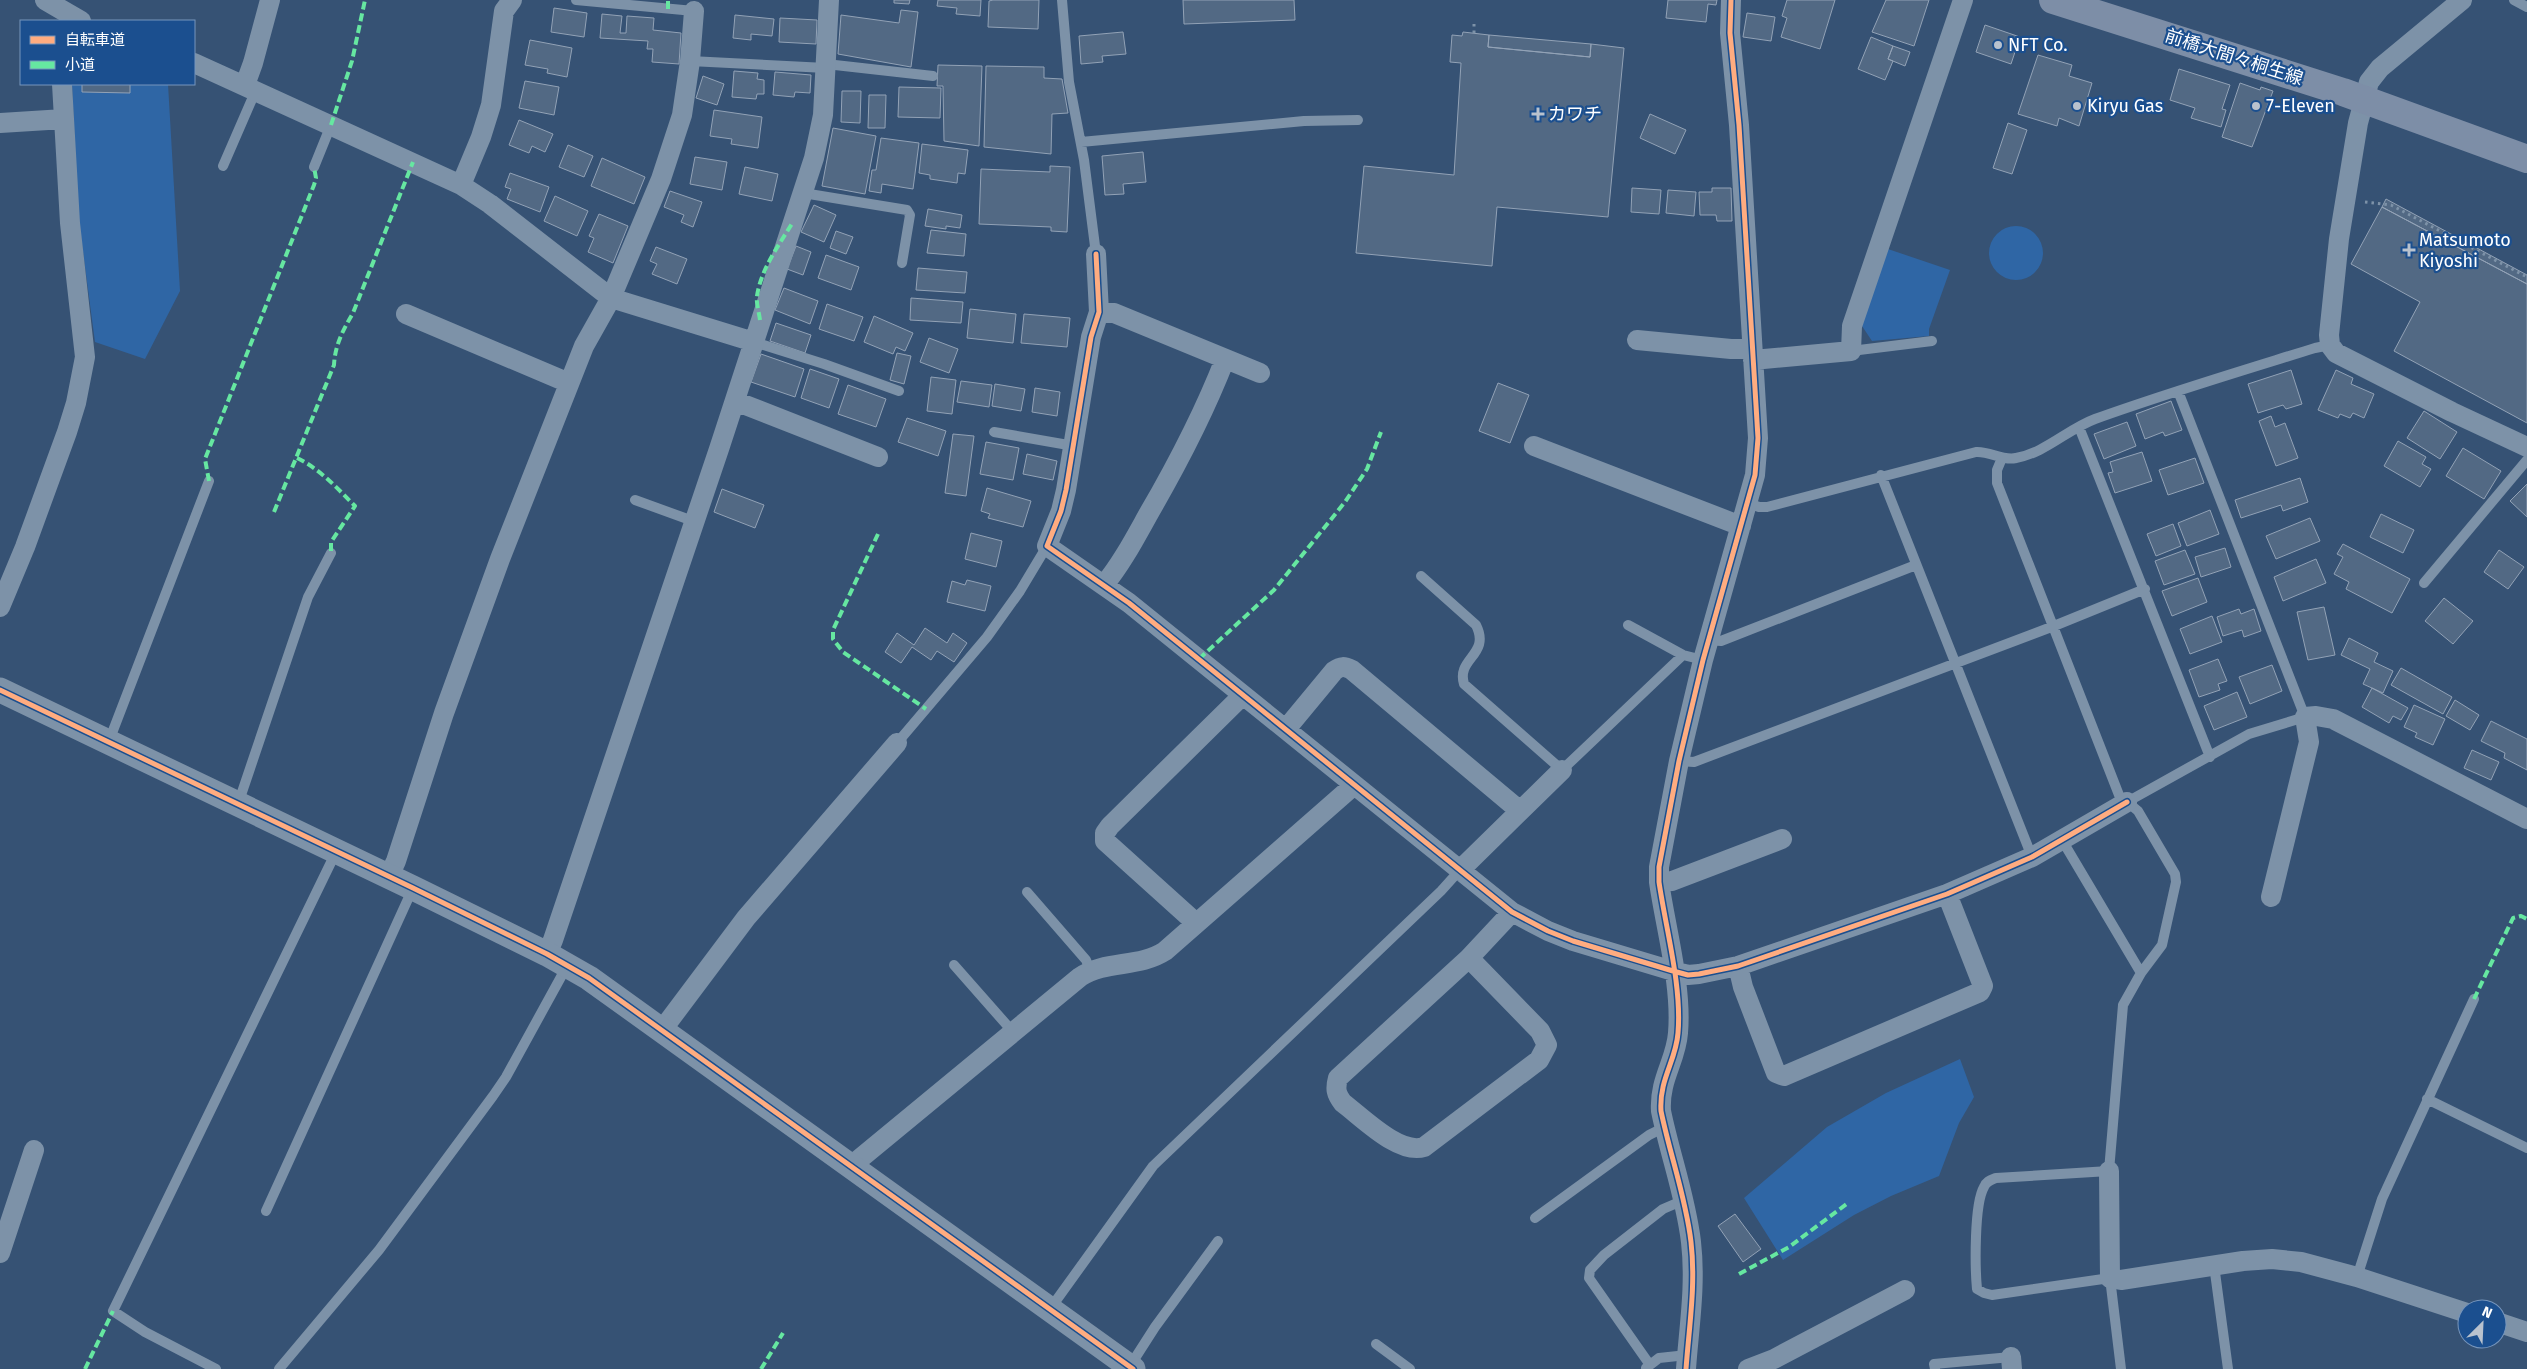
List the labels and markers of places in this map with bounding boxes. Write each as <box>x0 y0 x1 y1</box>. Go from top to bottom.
place label: NFT Co. <box>2008 34 2068 56</box>
marker: NFT Co. <box>1992 39 2004 51</box>
place label: Kiryu Gas <box>2087 95 2163 117</box>
place label: 7-Eleven <box>2266 95 2335 117</box>
marker: Kiryu Gas <box>2071 100 2083 112</box>
marker: 7-Eleven <box>2250 100 2262 112</box>
place label: カワチ <box>1548 103 1602 125</box>
marker: カワチ <box>1532 108 1544 120</box>
place label: Matsumoto Kiyoshi <box>2419 229 2511 272</box>
marker: Matsumoto Kiyoshi <box>2403 244 2415 256</box>

